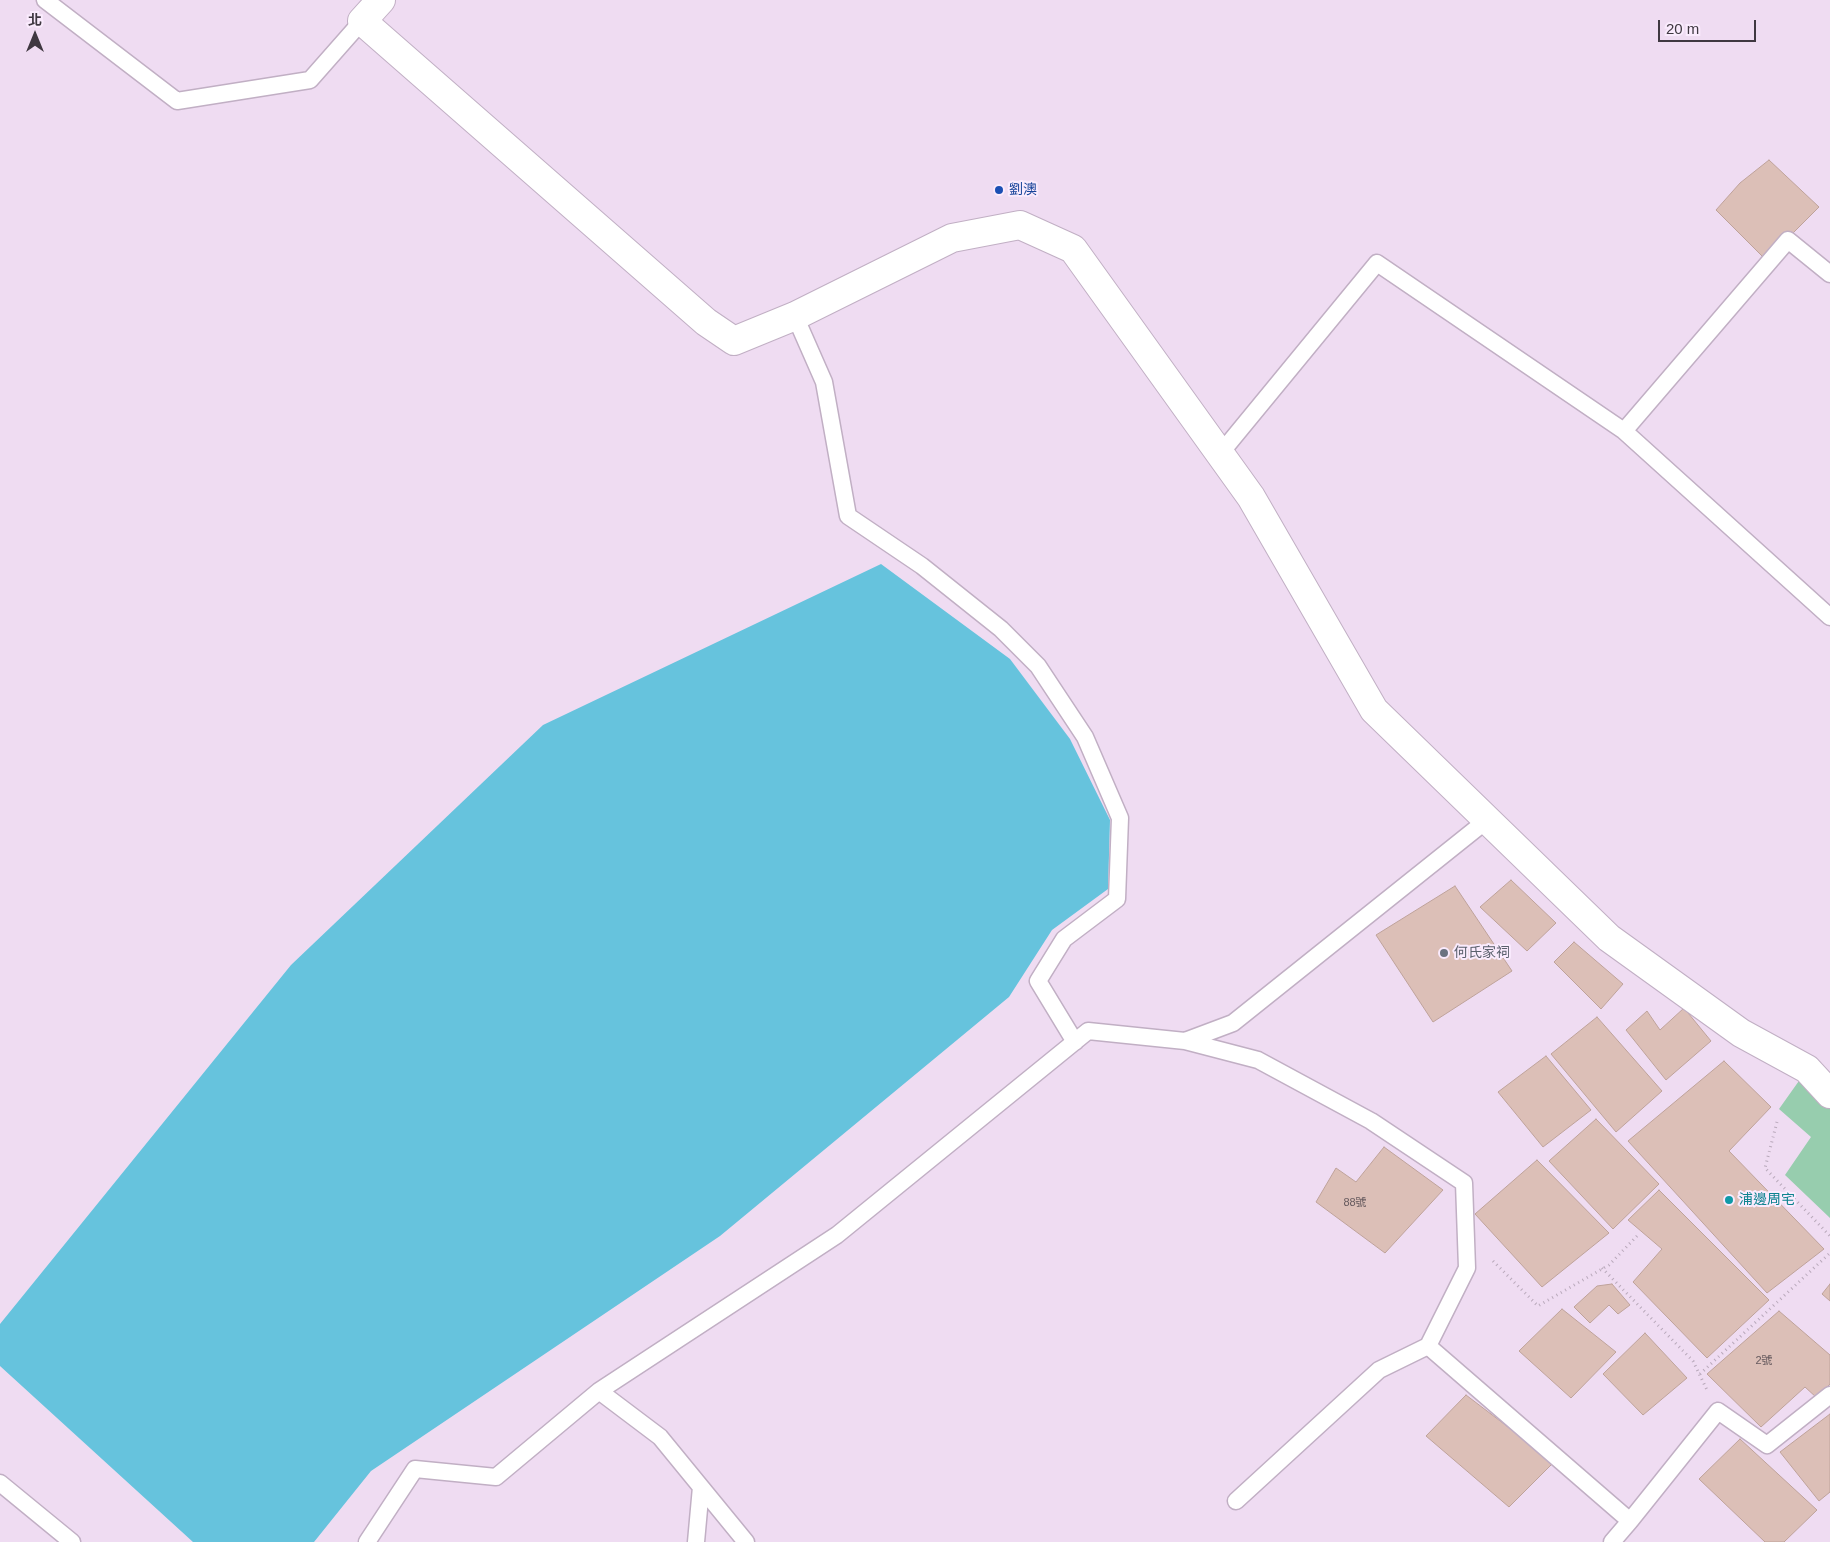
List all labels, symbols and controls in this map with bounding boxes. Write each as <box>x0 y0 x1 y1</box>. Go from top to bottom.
north arrow <box>10 10 60 60</box>
scale bar <box>1660 10 1758 42</box>
text: 北 <box>28 12 42 28</box>
text: 20 m <box>1666 20 1699 37</box>
place label: 劉澳 <box>1009 182 1037 198</box>
marker: 劉澳 <box>993 184 1005 196</box>
place label: 何氏家祠 <box>1454 945 1510 961</box>
marker: 何氏家祠 <box>1438 947 1450 959</box>
place label: 浦邊周宅 <box>1739 1192 1795 1208</box>
marker: 浦邊周宅 <box>1723 1194 1735 1206</box>
house number: 88號 <box>1343 1196 1367 1210</box>
house number: 2號 <box>1755 1354 1773 1368</box>

